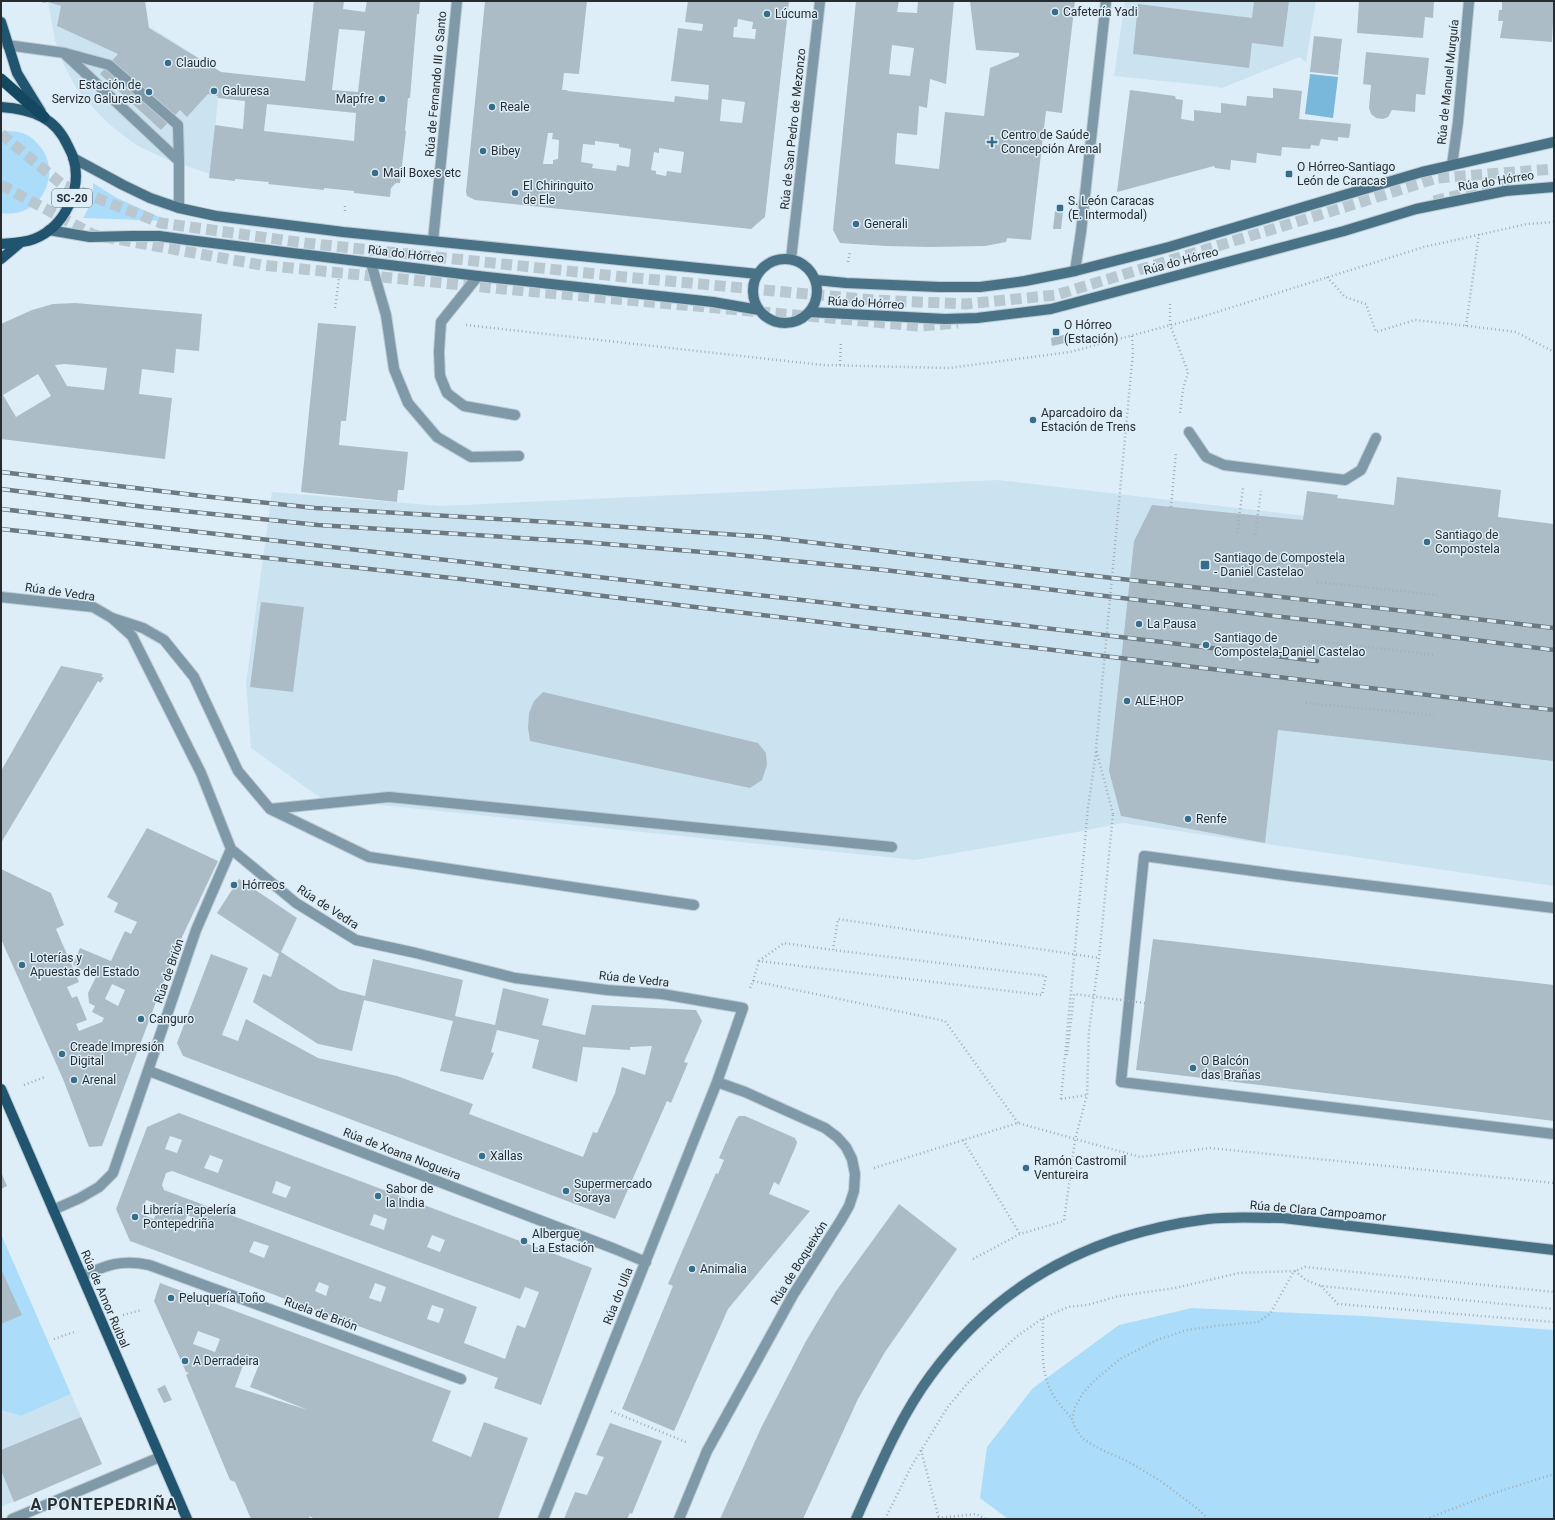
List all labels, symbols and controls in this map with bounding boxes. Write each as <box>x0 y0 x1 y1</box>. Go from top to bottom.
place label: Cafetería Yadi <box>1063 5 1138 19</box>
place label: Lúcuma <box>775 7 818 21</box>
marker: Cafetería Yadi <box>1050 7 1060 17</box>
marker: Lúcuma <box>762 9 772 19</box>
street label: Rúa de Fernando III o Santo <box>423 10 449 158</box>
street label: Rúa de Manuel Murguía <box>1434 19 1462 145</box>
street label: Rúa de San Pedro de Mezonzo <box>778 47 808 210</box>
place label: Claudio <box>176 56 217 70</box>
marker: Claudio <box>163 58 173 68</box>
place label: Estación de Servizo Galuresa <box>52 78 141 106</box>
place label: Galuresa <box>222 84 269 98</box>
marker: Galuresa <box>209 86 219 96</box>
marker: Estación de Servizo Galuresa <box>144 87 154 97</box>
place label: Mapfre <box>336 92 374 106</box>
marker: Mapfre <box>377 94 387 104</box>
place label: Reale <box>500 100 530 114</box>
marker: Reale <box>487 102 497 112</box>
place label: Centro de Saúde Concepción Arenal <box>1001 128 1102 156</box>
marker: Centro de Saúde Concepción Arenal <box>986 136 998 148</box>
place label: Bibey <box>491 144 520 158</box>
marker: Bibey <box>478 146 488 156</box>
place label: O Hórreo-Santiago León de Caracas <box>1297 160 1396 188</box>
place label: Mail Boxes etc <box>383 166 461 180</box>
marker: Mail Boxes etc <box>370 168 380 178</box>
street label: Rúa do Hórreo <box>1457 168 1535 194</box>
marker: O Hórreo-Santiago León de Caracas <box>1284 169 1294 179</box>
place label: El Chiringuito de Ele <box>523 179 594 207</box>
marker: El Chiringuito de Ele <box>510 188 520 198</box>
road number: SC-20 <box>52 189 92 207</box>
place label: S. León Caracas (E. Intermodal) <box>1068 194 1154 222</box>
marker: S. León Caracas (E. Intermodal) <box>1055 203 1065 213</box>
place label: Generali <box>864 217 908 231</box>
marker: Generali <box>851 219 861 229</box>
street label: Rúa do Hórreo <box>367 242 445 266</box>
street label: Rúa do Hórreo <box>1142 244 1220 278</box>
street label: Rúa do Hórreo <box>827 294 905 312</box>
place label: O Hórreo (Estación) <box>1064 318 1118 346</box>
marker: O Hórreo (Estación) <box>1051 327 1061 337</box>
place label: Aparcadoiro da Estación de Trens <box>1041 406 1136 434</box>
marker: Aparcadoiro da Estación de Trens <box>1028 415 1038 425</box>
place label: Santiago de Compostela <box>1435 528 1500 556</box>
marker: Santiago de Compostela <box>1422 537 1432 547</box>
place label: Santiago de Compostela - Daniel Castelao <box>1214 551 1345 579</box>
marker: Santiago de Compostela - Daniel Castelao <box>1199 559 1211 571</box>
street label: Rúa de Vedra <box>24 580 96 604</box>
place label: La Pausa <box>1147 617 1196 631</box>
marker: La Pausa <box>1134 619 1144 629</box>
place label: Santiago de Compostela-Daniel Castelao <box>1214 631 1365 659</box>
marker: Santiago de Compostela-Daniel Castelao <box>1201 640 1211 650</box>
place label: ALE-HOP <box>1135 694 1184 708</box>
marker: ALE-HOP <box>1122 696 1132 706</box>
place label: Renfe <box>1196 812 1227 826</box>
marker: Renfe <box>1183 814 1193 824</box>
place label: Hórreos <box>242 878 285 892</box>
marker: Hórreos <box>229 880 239 890</box>
street label: Rúa de Vedra <box>295 882 361 932</box>
street label: Rúa de Brión <box>151 937 187 1005</box>
place label: Loterías y Apuestas del Estado <box>30 951 140 979</box>
marker: Loterías y Apuestas del Estado <box>17 960 27 970</box>
street label: Rúa de Vedra <box>598 968 670 990</box>
place label: Canguro <box>149 1012 194 1026</box>
marker: Canguro <box>136 1014 146 1024</box>
place label: Creade Impresión Digital <box>70 1040 164 1068</box>
marker: Creade Impresión Digital <box>57 1049 67 1059</box>
place label: O Balcón das Brañas <box>1201 1054 1261 1082</box>
marker: O Balcón das Brañas <box>1188 1063 1198 1073</box>
place label: Arenal <box>82 1073 116 1087</box>
marker: Arenal <box>69 1075 79 1085</box>
street label: Rúa de Xoana Nogueira <box>341 1125 463 1183</box>
place label: Xallas <box>490 1149 523 1163</box>
marker: Xallas <box>477 1151 487 1161</box>
place label: Ramón Castromil Ventureira <box>1034 1154 1127 1182</box>
marker: Ramón Castromil Ventureira <box>1021 1163 1031 1173</box>
place label: Supermercado Soraya <box>574 1177 652 1205</box>
place label: Sabor de la India <box>386 1182 433 1210</box>
marker: Supermercado Soraya <box>561 1186 571 1196</box>
marker: Sabor de la India <box>373 1191 383 1201</box>
street label: Rúa de Clara Campoamor <box>1249 1198 1387 1224</box>
place label: Librería Papelería Pontepedriña <box>143 1203 236 1231</box>
marker: Librería Papelería Pontepedriña <box>130 1212 140 1222</box>
street label: Rúa de Boqueixón <box>768 1219 830 1307</box>
place label: Albergue La Estación <box>532 1227 594 1255</box>
marker: Albergue La Estación <box>519 1236 529 1246</box>
street label: Rúa de Amor Ruibal <box>78 1248 132 1350</box>
place label: Animalia <box>700 1262 747 1276</box>
marker: Animalia <box>687 1264 697 1274</box>
street label: Rúa do Ulla <box>600 1265 636 1327</box>
place label: Peluquería Toño <box>179 1291 266 1305</box>
marker: Peluquería Toño <box>166 1293 176 1303</box>
street label: Ruela de Brión <box>283 1294 359 1334</box>
place label: A Derradeira <box>193 1354 259 1368</box>
marker: A Derradeira <box>180 1356 190 1366</box>
district label: A PONTEPEDRIÑA <box>31 1494 177 1514</box>

